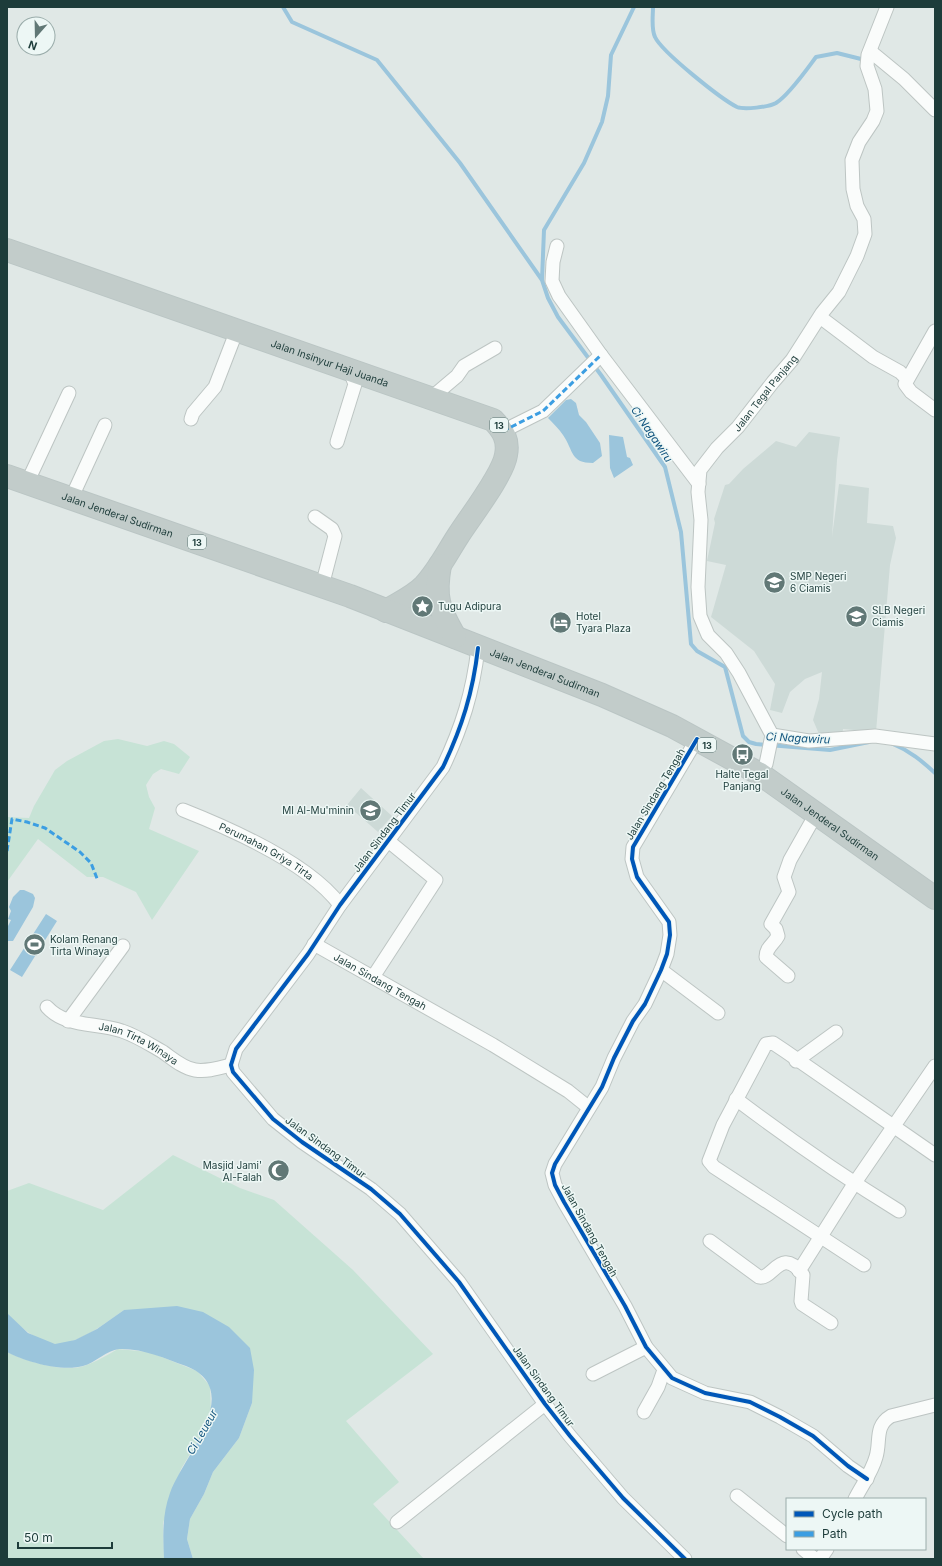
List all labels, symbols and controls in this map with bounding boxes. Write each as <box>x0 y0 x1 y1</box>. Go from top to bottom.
north arrow <box>16 16 56 56</box>
text: N <box>26 37 39 53</box>
street label: Jalan Insinyur Haji Juanda <box>269 337 390 389</box>
street label: Jalan Tegal Panjang <box>731 353 800 434</box>
water label: Ci Nagawiru <box>628 403 676 465</box>
road number: 13 <box>490 418 508 432</box>
street label: Jalan Jenderal Sudirman <box>60 490 175 540</box>
road number: 13 <box>188 535 206 549</box>
school or university icon: SMP Negeri 6 Ciamis <box>762 569 788 595</box>
place label: SMP Negeri 6 Ciamis <box>790 570 846 594</box>
place icon: Tugu Adipura <box>410 593 436 619</box>
place label: Tugu Adipura <box>438 600 501 612</box>
school or university icon: SLB Negeri Ciamis <box>843 603 869 629</box>
place label: SLB Negeri Ciamis <box>872 604 925 628</box>
hotel icon: Hotel Tyara Plaza <box>547 609 573 635</box>
place label: Hotel Tyara Plaza <box>576 610 631 634</box>
street label: Jalan Jenderal Sudirman <box>488 646 602 700</box>
water label: Ci Nagawiru <box>765 729 831 747</box>
road number: 13 <box>698 738 716 752</box>
bus stop icon: Halte Tegal Panjang <box>729 741 755 767</box>
street label: Jalan Sindang Tengah <box>623 746 687 842</box>
place label: Halte Tegal Panjang <box>715 768 769 792</box>
street label: Jalan Jenderal Sudirman <box>779 785 882 863</box>
street label: Jalan Sindang Timur <box>350 790 418 874</box>
school or university icon: MI Al-Mu'minin <box>357 797 383 823</box>
place label: MI Al-Mu'minin <box>282 804 354 816</box>
street label: Perumahan Griya Tirta <box>217 820 316 882</box>
sports icon: Kolam Renang Tirta Winaya <box>21 932 47 958</box>
place label: Kolam Renang Tirta Winaya <box>50 933 118 957</box>
street label: Jalan Sindang Tengah <box>332 950 429 1012</box>
street label: Jalan Tirta Winaya <box>98 1020 181 1067</box>
street label: Jalan Sindang Timur <box>283 1114 369 1180</box>
mosque icon: Masjid Jami' Al-Falah <box>265 1158 291 1184</box>
place label: Masjid Jami' Al-Falah <box>203 1159 262 1183</box>
street label: Jalan Sindang Tengah <box>559 1181 621 1279</box>
street label: Jalan Sindang Timur <box>511 1343 577 1429</box>
water label: Ci Leueur <box>183 1406 221 1457</box>
legend <box>786 1498 926 1550</box>
text: Cycle path <box>822 1506 883 1521</box>
scale bar <box>18 1524 112 1550</box>
text: Path <box>822 1526 847 1541</box>
text: 50 m <box>24 1530 53 1545</box>

